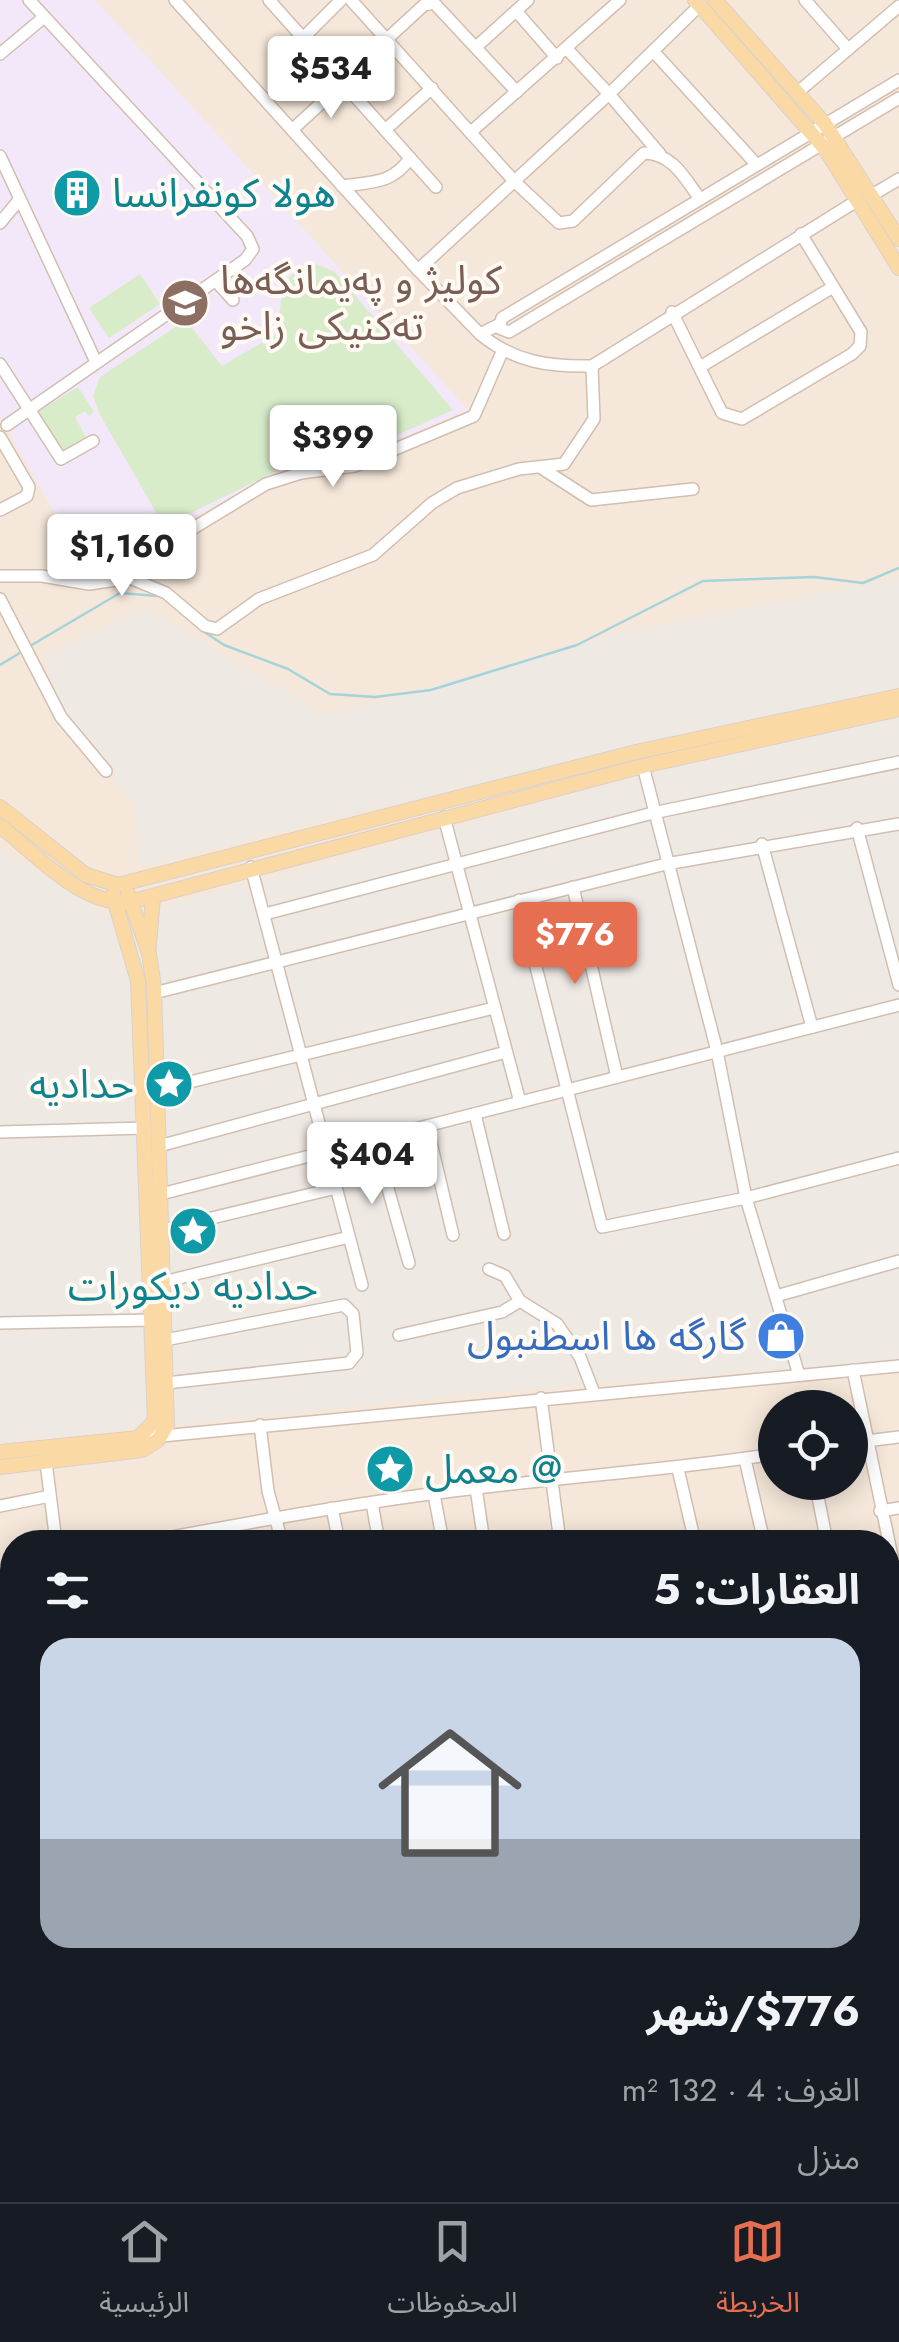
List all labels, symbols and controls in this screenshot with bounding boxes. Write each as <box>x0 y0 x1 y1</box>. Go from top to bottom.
pin: $534 <box>272 36 390 121</box>
text: $534 <box>290 45 372 91</box>
place label: هولا كونفرانسا <box>112 164 336 222</box>
building icon: هولا كونفرانسا <box>51 167 103 219</box>
place label: كوليژ و په‌يمانگه‌ها ته‌كنيكى زاخو <box>220 251 502 355</box>
school or university icon: كوليژ و په‌يمانگه‌ها ته‌كنيكى زاخو <box>159 277 211 329</box>
pin: $399 <box>274 405 392 490</box>
text: $399 <box>292 414 374 460</box>
pin: $1,160 <box>41 514 203 599</box>
text: $1,160 <box>69 523 175 569</box>
pin: $776 <box>516 902 634 987</box>
text: $776 <box>535 911 615 957</box>
place label: حداديه <box>29 1055 134 1113</box>
place icon: حداديه <box>143 1058 195 1110</box>
pin: $404 <box>313 1122 431 1207</box>
text: $404 <box>329 1131 415 1177</box>
place icon: حداديه ديكورات <box>167 1205 219 1257</box>
place label: حداديه ديكورات <box>68 1257 318 1315</box>
place label: گارگه ها اسطنبول <box>467 1307 747 1365</box>
shop icon: گارگه ها اسطنبول <box>755 1310 807 1362</box>
map controls <box>758 1390 868 1500</box>
button: locate <box>758 1390 868 1500</box>
place label: معمل @ <box>425 1440 562 1498</box>
place icon: معمل @ <box>364 1443 416 1495</box>
text: العقارات: 5 <box>653 1559 860 1620</box>
icon: filters <box>40 1563 95 1618</box>
icon: home <box>360 1703 540 1883</box>
text: $776/شهر <box>647 1981 860 2042</box>
text: الغرف: 4 · 132 m² <box>622 2067 860 2113</box>
text: منزل <box>797 2135 860 2181</box>
tab: الرئيسية <box>99 2214 189 2333</box>
tab: المحفوظات <box>388 2214 518 2333</box>
tab: الخريطة <box>716 2214 800 2333</box>

